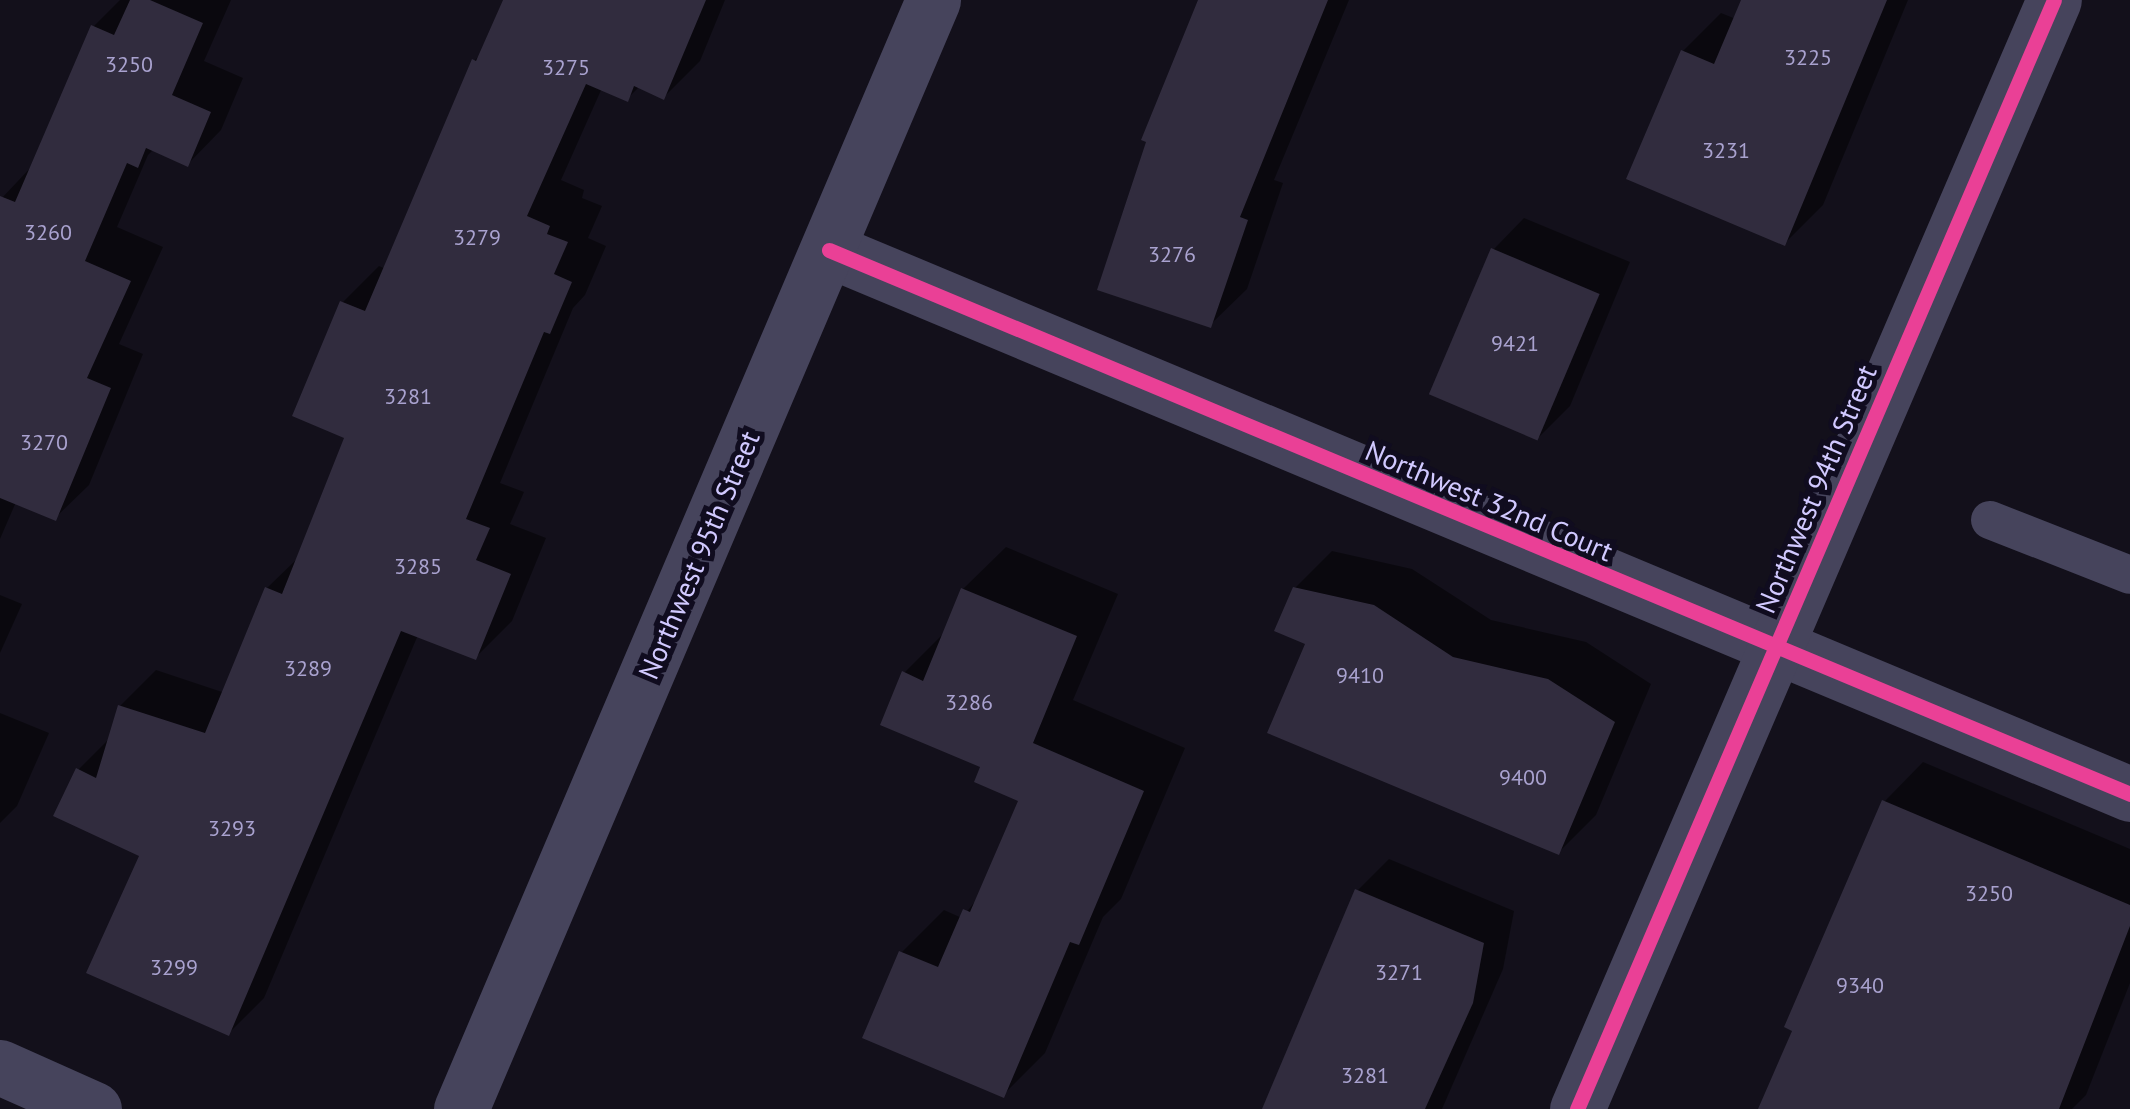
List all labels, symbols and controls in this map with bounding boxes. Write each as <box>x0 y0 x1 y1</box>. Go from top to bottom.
house number: 3225 <box>1784 45 1832 71</box>
house number: 3250 <box>105 52 153 78</box>
house number: 3275 <box>542 55 590 81</box>
house number: 3231 <box>1702 138 1750 164</box>
house number: 3260 <box>24 220 72 246</box>
house number: 3279 <box>453 225 501 251</box>
house number: 3276 <box>1148 242 1196 268</box>
house number: 9421 <box>1491 331 1539 357</box>
street label: Northwest 94th Street <box>1748 360 1884 618</box>
house number: 3281 <box>384 384 432 410</box>
street label: Northwest 95th Street <box>631 426 767 684</box>
house number: 3270 <box>20 430 68 456</box>
street label: Northwest 32nd Court <box>1360 434 1618 568</box>
house number: 3285 <box>394 554 442 580</box>
house number: 3289 <box>284 656 332 682</box>
house number: 9410 <box>1336 663 1384 689</box>
house number: 3286 <box>945 690 993 716</box>
house number: 9400 <box>1499 765 1547 791</box>
house number: 3293 <box>208 816 256 842</box>
house number: 3250 <box>1965 881 2013 907</box>
house number: 3299 <box>150 955 198 981</box>
house number: 3271 <box>1375 960 1423 986</box>
house number: 9340 <box>1836 973 1884 999</box>
house number: 3281 <box>1341 1063 1389 1089</box>

